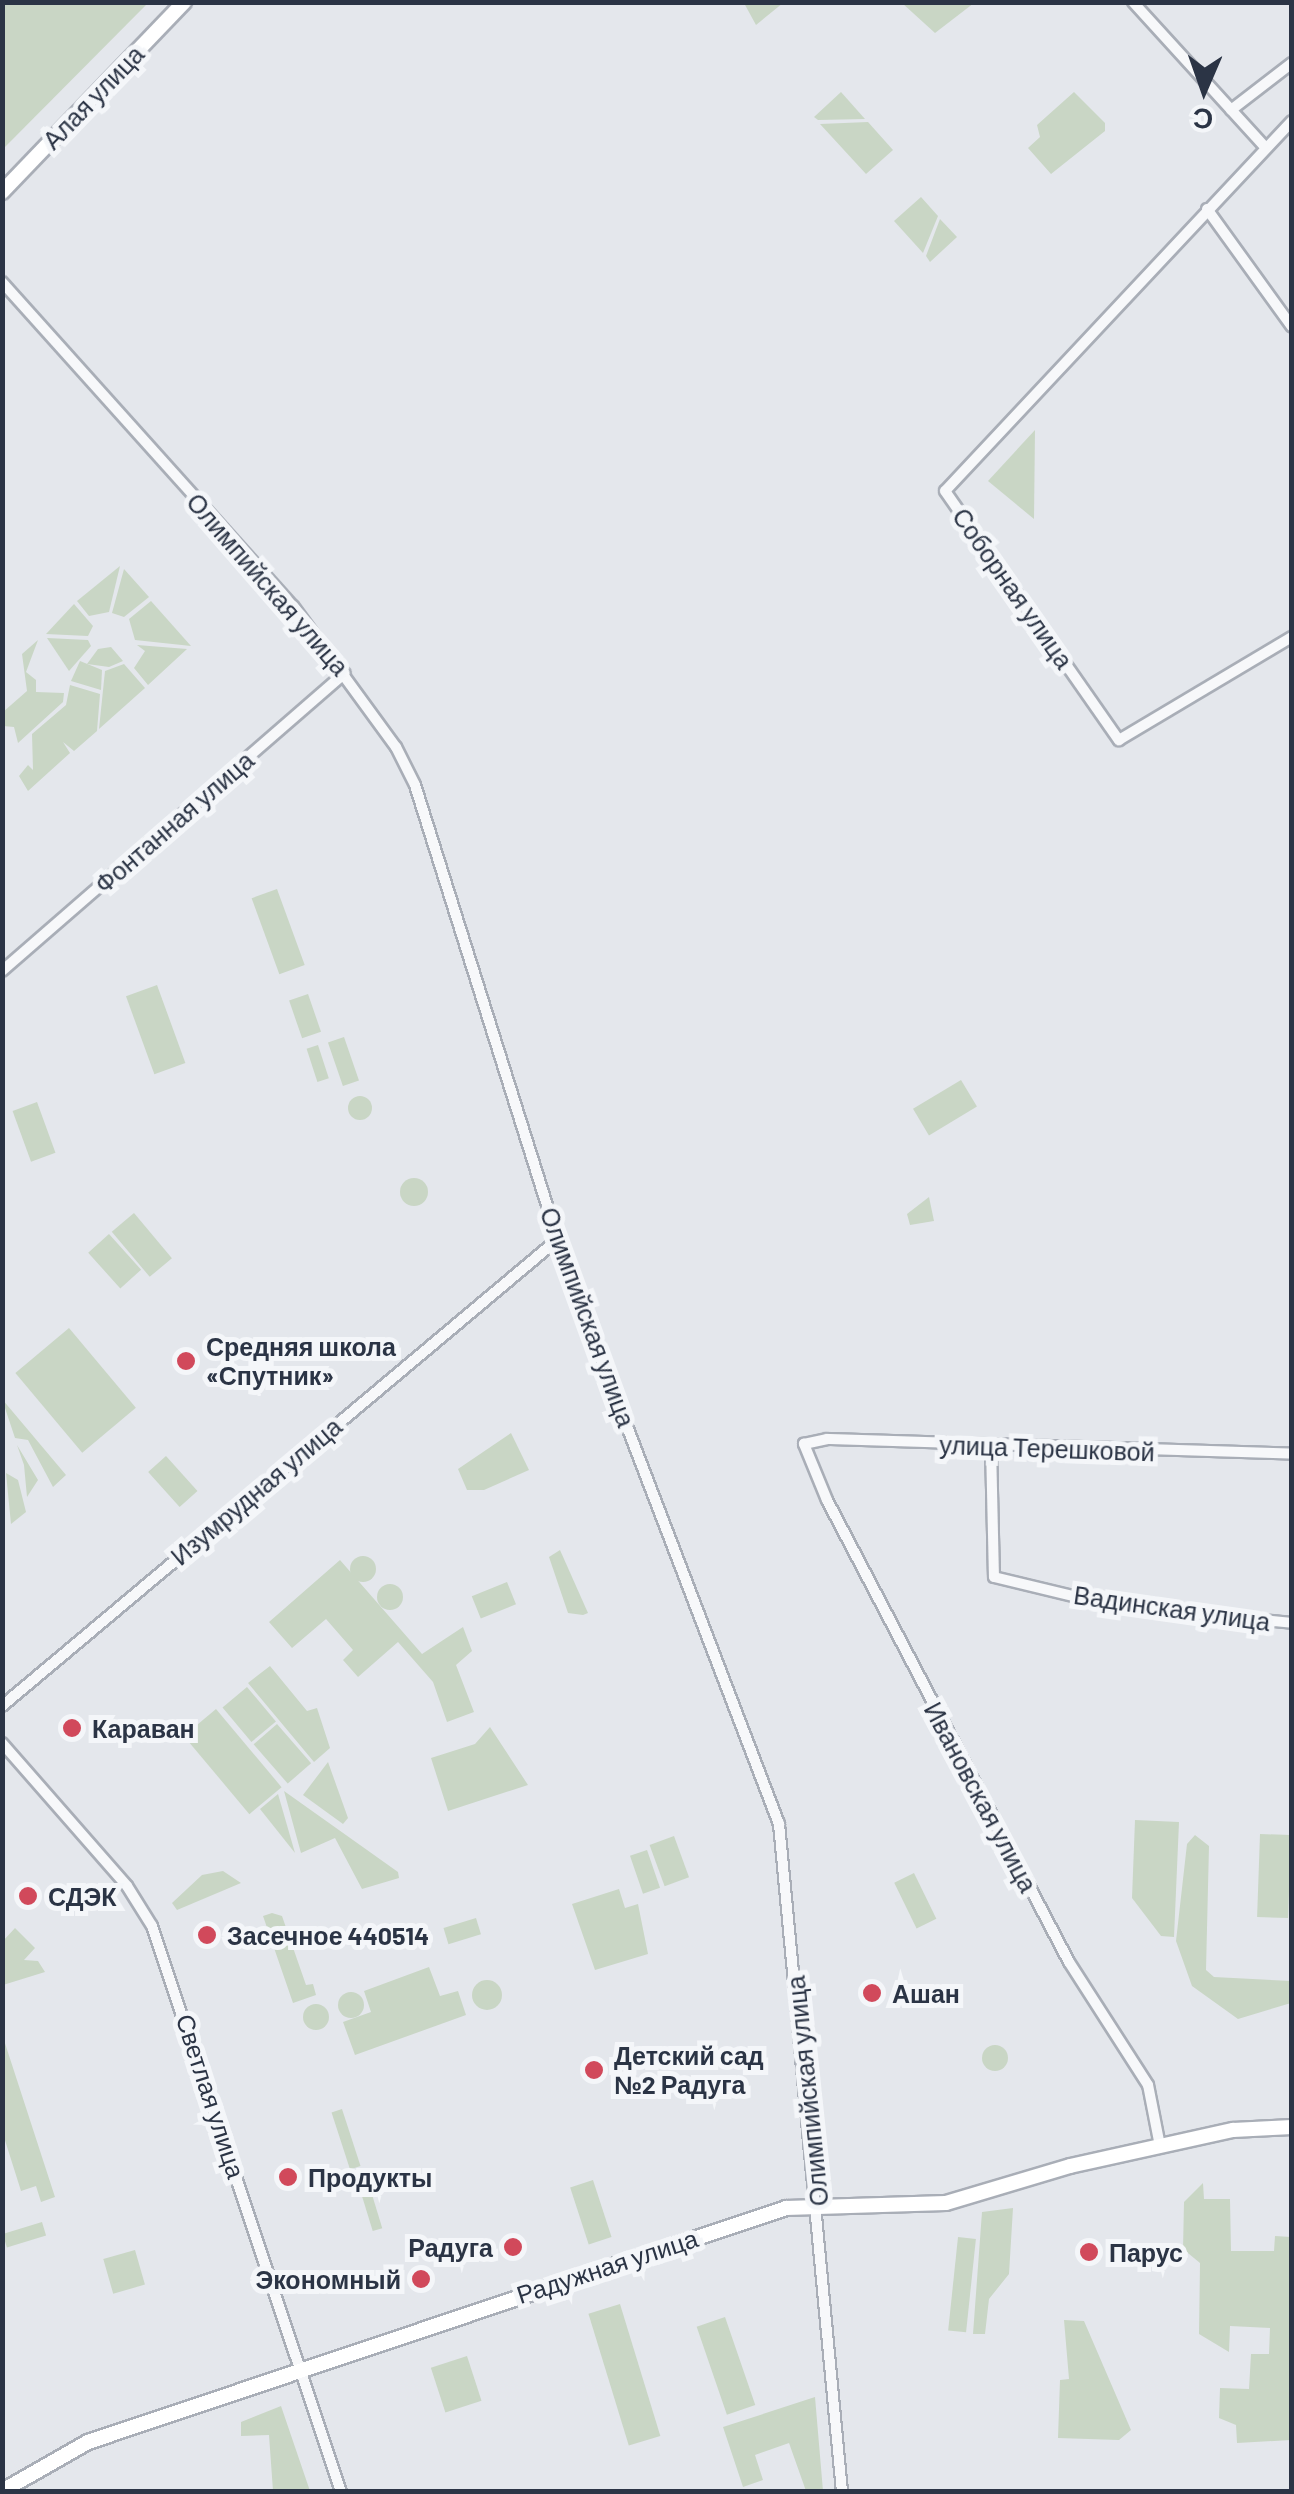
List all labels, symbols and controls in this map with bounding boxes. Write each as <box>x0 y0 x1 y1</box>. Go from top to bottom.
street label: Алая улица <box>36 39 150 155</box>
north arrow <box>1154 40 1254 140</box>
text: С <box>1192 103 1214 137</box>
street label: Олимпийская улица <box>181 487 355 681</box>
street label: Соборная улица <box>946 502 1080 674</box>
street label: Фонтанная улица <box>88 745 260 899</box>
street label: Олимпийская улица <box>534 1203 642 1431</box>
place label: Средняя школа «Спутник» <box>206 1332 396 1391</box>
marker: Средняя школа «Спутник» <box>175 1350 197 1372</box>
street label: Изумрудная улица <box>165 1411 347 1571</box>
street label: улица Терешковой <box>939 1429 1155 1467</box>
street label: Вадинская улица <box>1072 1579 1272 1637</box>
street label: Ивановская улица <box>918 1697 1044 1897</box>
place label: Караван <box>92 1713 195 1743</box>
marker: Караван <box>61 1717 83 1739</box>
place label: СДЭК <box>48 1881 117 1911</box>
marker: СДЭК <box>17 1885 39 1907</box>
place label: Засечное 440514 <box>227 1920 429 1950</box>
marker: Засечное 440514 <box>196 1924 218 1946</box>
street label: Олимпийская улица <box>780 1974 834 2208</box>
place label: Ашан <box>892 1978 960 2008</box>
marker: Ашан <box>861 1982 883 2004</box>
street label: Светлая улица <box>170 2010 252 2182</box>
place label: Детский сад №2 Радуга <box>614 2041 764 2100</box>
marker: Детский сад №2 Радуга <box>583 2059 605 2081</box>
place label: Продукты <box>308 2162 432 2192</box>
marker: Продукты <box>277 2166 299 2188</box>
street label: Радужная улица <box>513 2223 701 2309</box>
place label: Радуга <box>408 2232 493 2262</box>
marker: Радуга <box>502 2236 524 2258</box>
place label: Парус <box>1109 2237 1183 2267</box>
marker: Парус <box>1078 2241 1100 2263</box>
place label: Экономный <box>255 2264 401 2294</box>
marker: Экономный <box>410 2268 432 2290</box>

